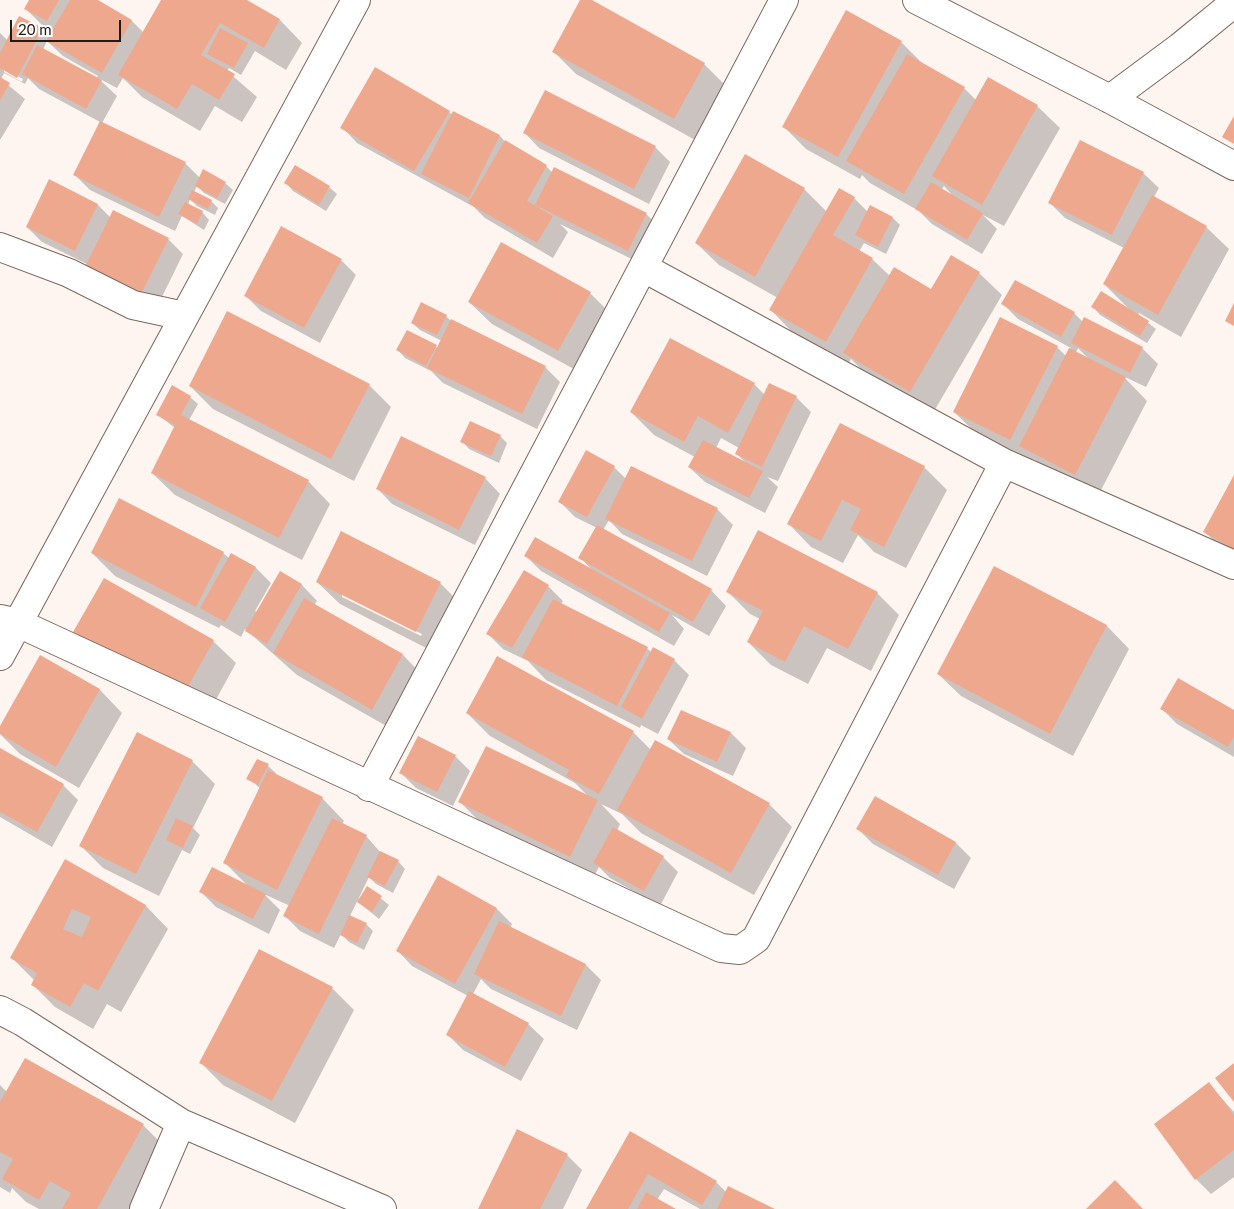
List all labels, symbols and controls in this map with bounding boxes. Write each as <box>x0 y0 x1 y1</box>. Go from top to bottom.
scale bar <box>12 10 124 42</box>
text: 20 m <box>18 20 52 38</box>

